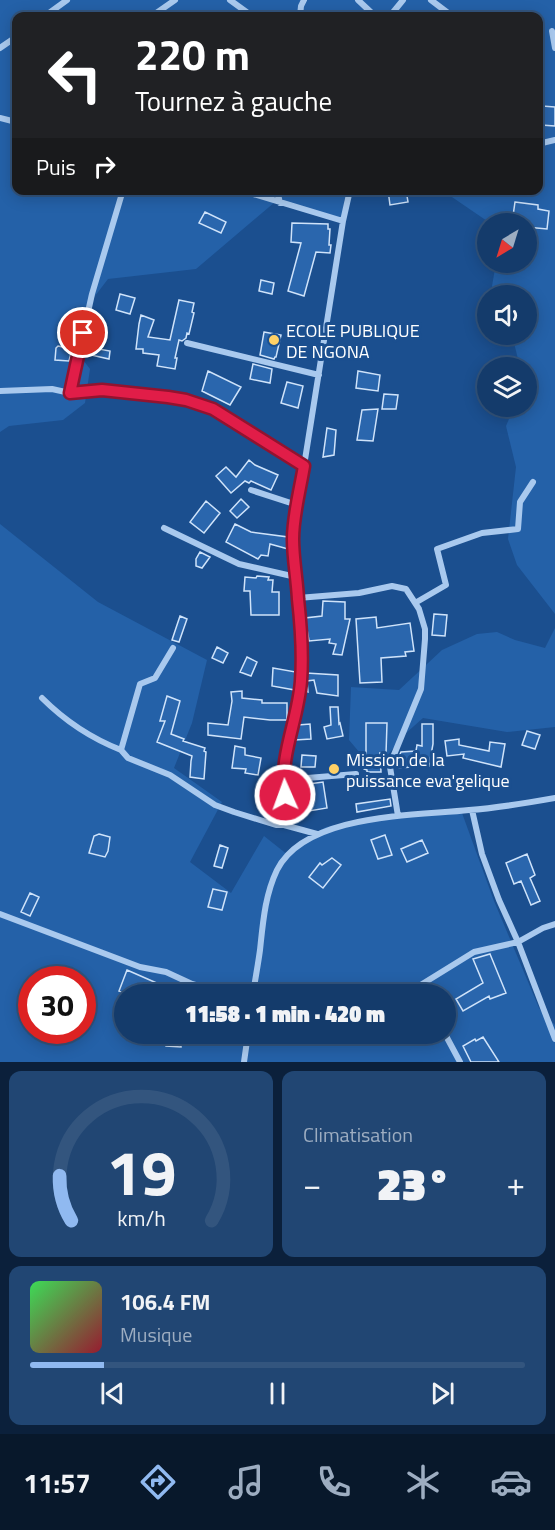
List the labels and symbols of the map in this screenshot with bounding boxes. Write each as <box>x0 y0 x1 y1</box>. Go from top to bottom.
north arrow <box>477 213 537 273</box>
pin <box>57 307 108 358</box>
place label: ECOLE PUBLIQUE DE NGONA <box>286 317 420 365</box>
marker: ECOLE PUBLIQUE DE NGONA <box>267 333 281 347</box>
place label: Mission de la puissance eva'gelique <box>346 746 510 794</box>
marker: Mission de la puissance eva'gelique <box>327 762 341 776</box>
position arrow <box>253 763 317 827</box>
speed limit sign: 30 <box>18 966 96 1044</box>

